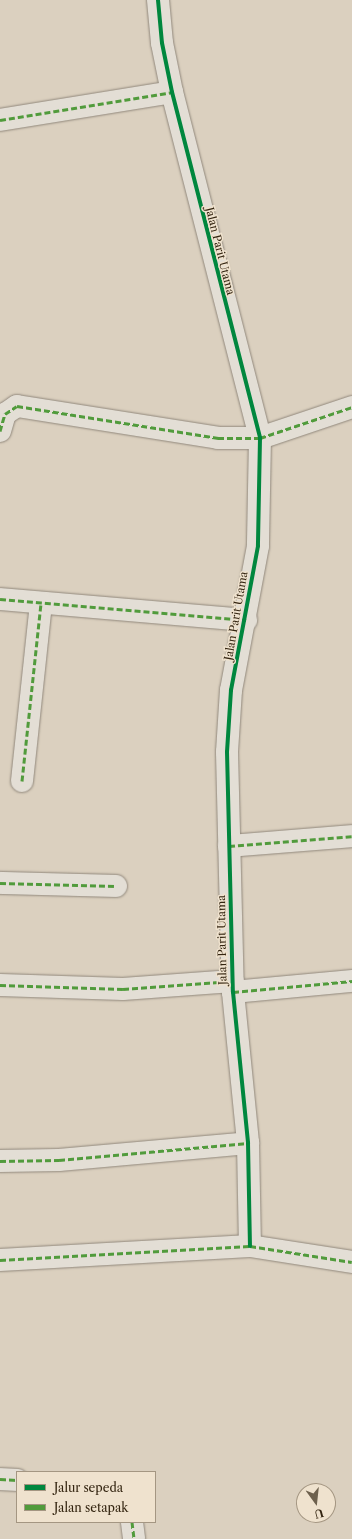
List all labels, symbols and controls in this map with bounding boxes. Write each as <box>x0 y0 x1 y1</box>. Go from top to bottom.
street label: Jalan Parit Utama <box>203 206 237 296</box>
street label: Jalan Parit Utama <box>222 570 250 662</box>
street label: Jalan Parit Utama <box>215 895 229 985</box>
legend <box>16 1471 156 1523</box>
text: Jalur sepeda <box>54 1480 123 1495</box>
north arrow <box>296 1483 336 1523</box>
text: Jalan setapak <box>54 1500 128 1515</box>
text: U <box>313 1506 325 1522</box>

